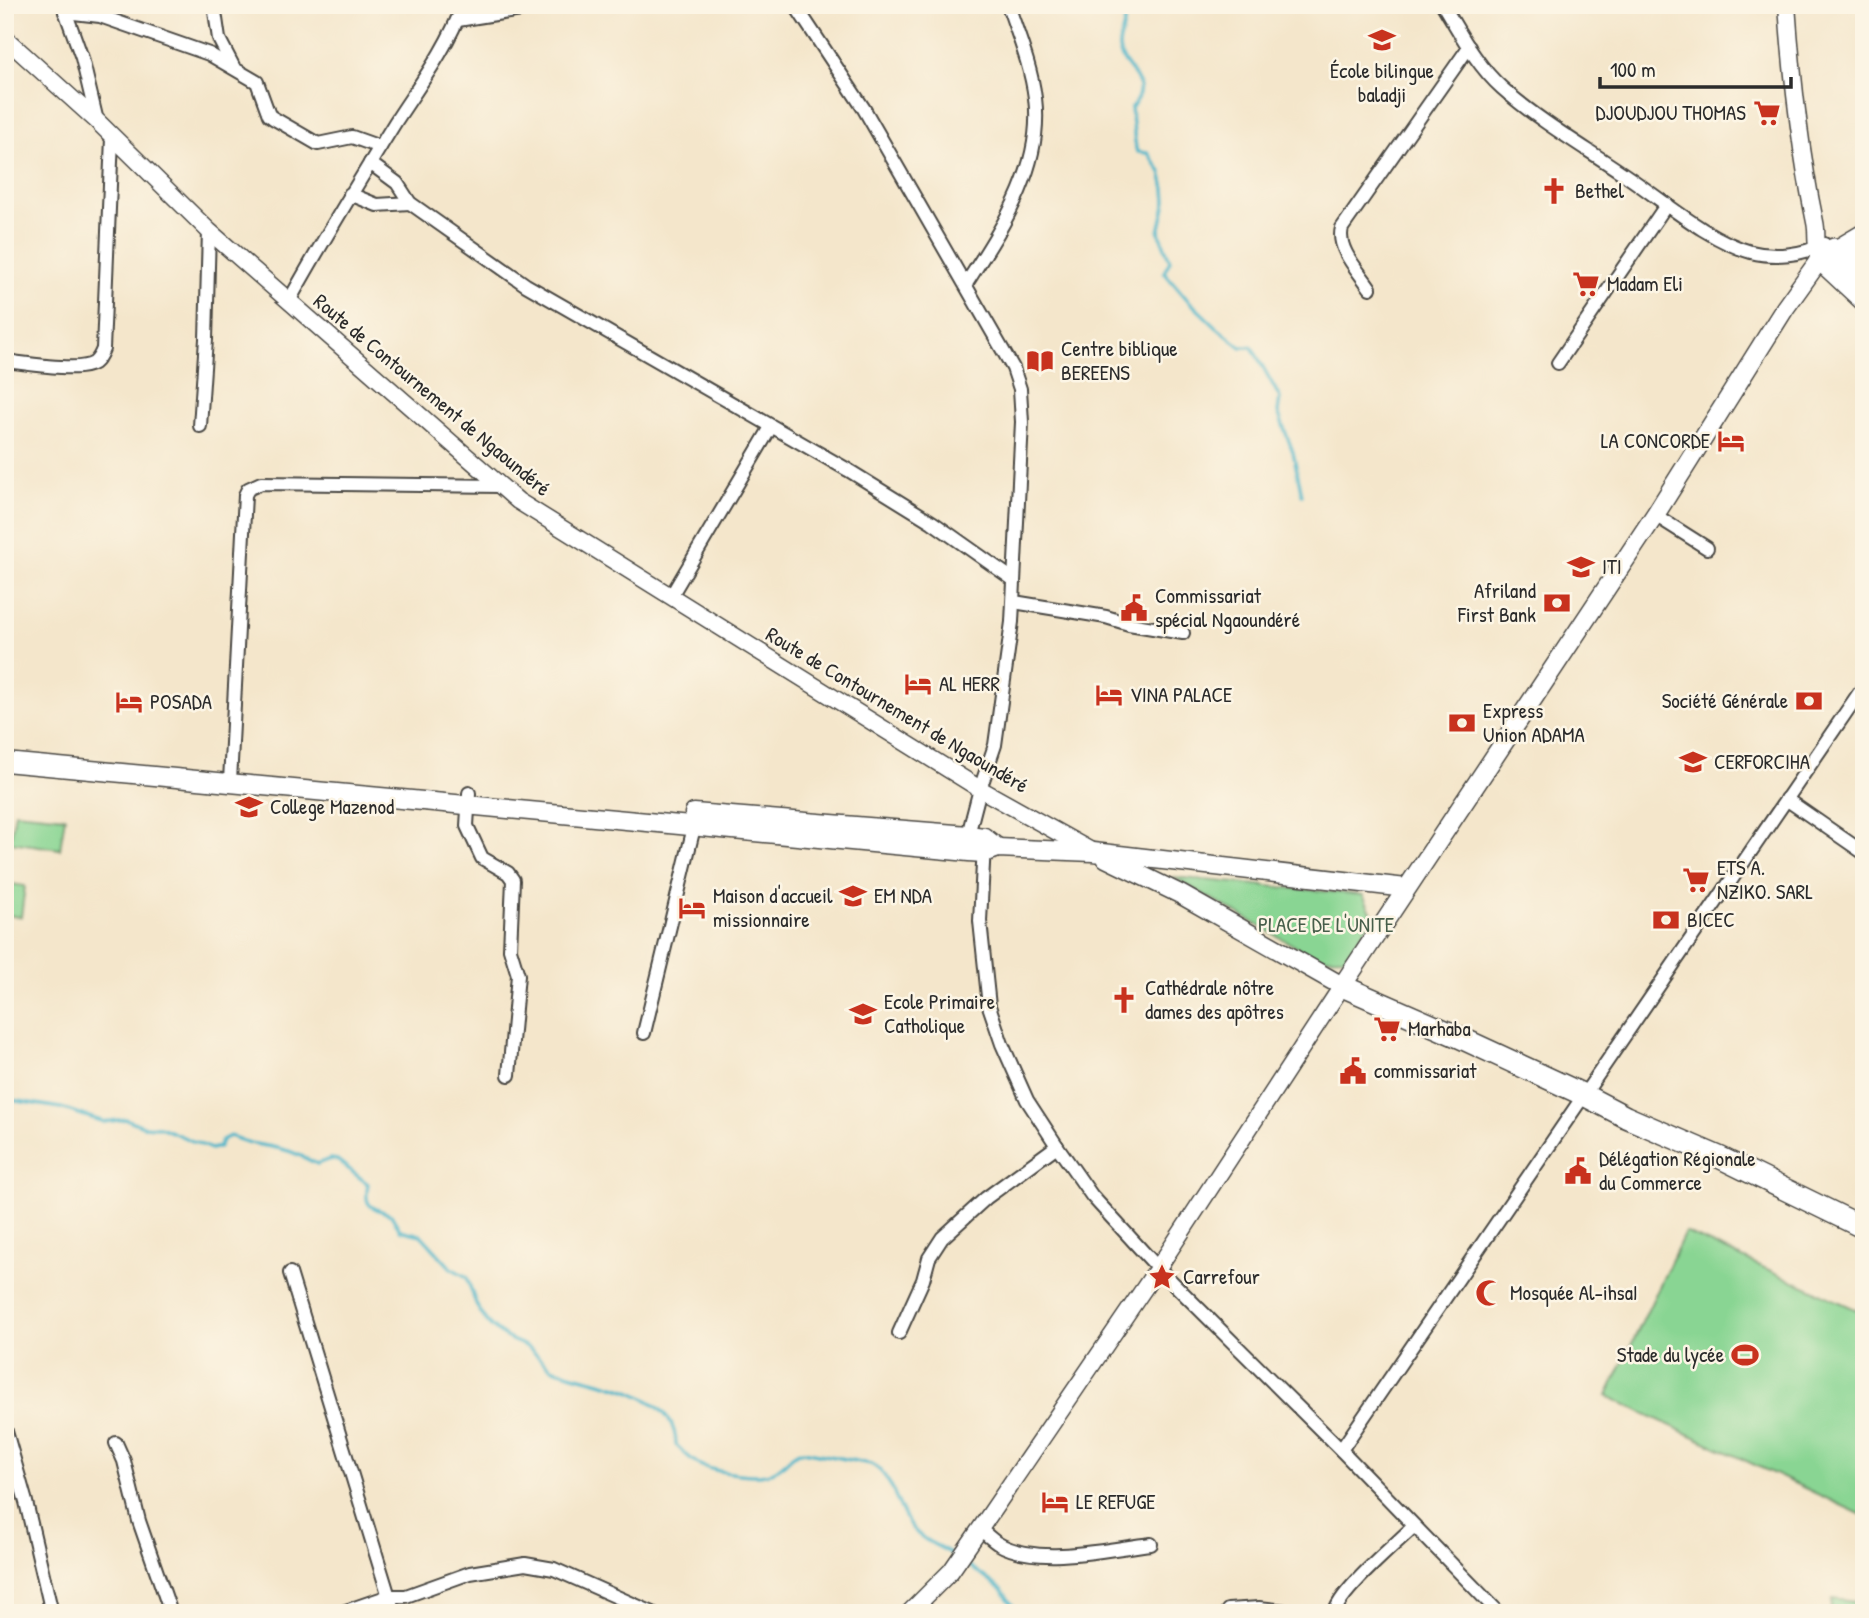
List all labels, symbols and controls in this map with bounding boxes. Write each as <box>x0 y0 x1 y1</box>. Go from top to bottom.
school or university icon: École bilingue baladji <box>1367 25 1397 55</box>
scale bar <box>1600 46 1790 90</box>
text: 100 m <box>1610 55 1656 84</box>
place label: École bilingue baladji <box>1330 56 1434 109</box>
place label: DJOUDJOU THOMAS <box>1596 98 1746 127</box>
supermarket icon: DJOUDJOU THOMAS <box>1752 98 1782 128</box>
church icon: Bethel <box>1539 176 1569 206</box>
place label: Bethel <box>1575 176 1624 205</box>
supermarket icon: Madam Eli <box>1571 269 1601 299</box>
place label: Madam Eli <box>1607 269 1683 298</box>
street label: Route de Contournement de Ngaoundéré <box>308 287 557 503</box>
place label: Centre biblique BEREENS <box>1061 334 1178 387</box>
library icon: Centre biblique BEREENS <box>1025 346 1055 376</box>
place label: LA CONCORDE <box>1601 426 1710 455</box>
hotel icon: LA CONCORDE <box>1716 426 1746 456</box>
school or university icon: ITI <box>1566 552 1596 582</box>
place label: ITI <box>1602 552 1622 581</box>
place label: Afriland First Bank <box>1457 576 1536 629</box>
place label: Commissariat spécial Ngaoundéré <box>1155 581 1300 634</box>
bank icon: Afriland First Bank <box>1542 588 1572 618</box>
public building icon: Commissariat spécial Ngaoundéré <box>1119 593 1149 623</box>
street label: Route de Contournement de Ngaoundéré <box>761 620 1034 800</box>
hotel icon: AL HERR <box>903 669 933 699</box>
place label: AL HERR <box>939 669 1000 698</box>
hotel icon: VINA PALACE <box>1094 680 1124 710</box>
place label: VINA PALACE <box>1130 680 1232 709</box>
place label: Société Générale <box>1662 686 1788 715</box>
bank icon: Société Générale <box>1794 686 1824 716</box>
hotel icon: POSADA <box>114 687 144 717</box>
place label: POSADA <box>150 687 212 716</box>
place label: Express Union ADAMA <box>1483 696 1585 749</box>
bank icon: Express Union ADAMA <box>1447 708 1477 738</box>
school or university icon: CERFORCIHA <box>1678 747 1708 777</box>
place label: CERFORCIHA <box>1714 747 1810 776</box>
school or university icon: College Mazenod <box>234 792 264 822</box>
place label: College Mazenod <box>270 792 394 821</box>
place label: ETS A. NZIKO. SARL <box>1717 853 1813 906</box>
supermarket icon: ETS A. NZIKO. SARL <box>1681 865 1711 895</box>
place label: Maison d'accueil missionnaire <box>713 881 833 934</box>
school or university icon: EM NDA <box>838 881 868 911</box>
place label: EM NDA <box>874 881 932 910</box>
hotel icon: Maison d'accueil missionnaire <box>677 893 707 923</box>
bank icon: BICEC <box>1651 905 1681 935</box>
place label: BICEC <box>1687 905 1735 934</box>
park label: PLACE DE L'UNITE <box>1258 910 1394 939</box>
place label: Cathédrale nôtre dames des apôtres <box>1145 973 1284 1026</box>
church icon: Cathédrale nôtre dames des apôtres <box>1109 985 1139 1015</box>
place label: Ecole Primaire Catholique <box>884 987 995 1040</box>
school or university icon: Ecole Primaire Catholique <box>848 999 878 1029</box>
supermarket icon: Marhaba <box>1372 1014 1402 1044</box>
place label: Marhaba <box>1408 1014 1471 1043</box>
public building icon: commissariat <box>1338 1056 1368 1086</box>
place label: commissariat <box>1374 1056 1477 1085</box>
place label: Délégation Régionale du Commerce <box>1599 1144 1756 1197</box>
public building icon: Délégation Régionale du Commerce <box>1563 1156 1593 1186</box>
place icon: Carrefour <box>1147 1262 1177 1292</box>
place label: Carrefour <box>1183 1262 1260 1291</box>
mosque icon: Mosquée Al-ihsaI <box>1474 1278 1504 1308</box>
place label: Mosquée Al-ihsaI <box>1510 1278 1638 1307</box>
place label: Stade du lycée <box>1617 1340 1724 1369</box>
sports icon: Stade du lycée <box>1730 1340 1760 1370</box>
hotel icon: LE REFUGE <box>1040 1487 1070 1517</box>
place label: LE REFUGE <box>1076 1487 1156 1516</box>

